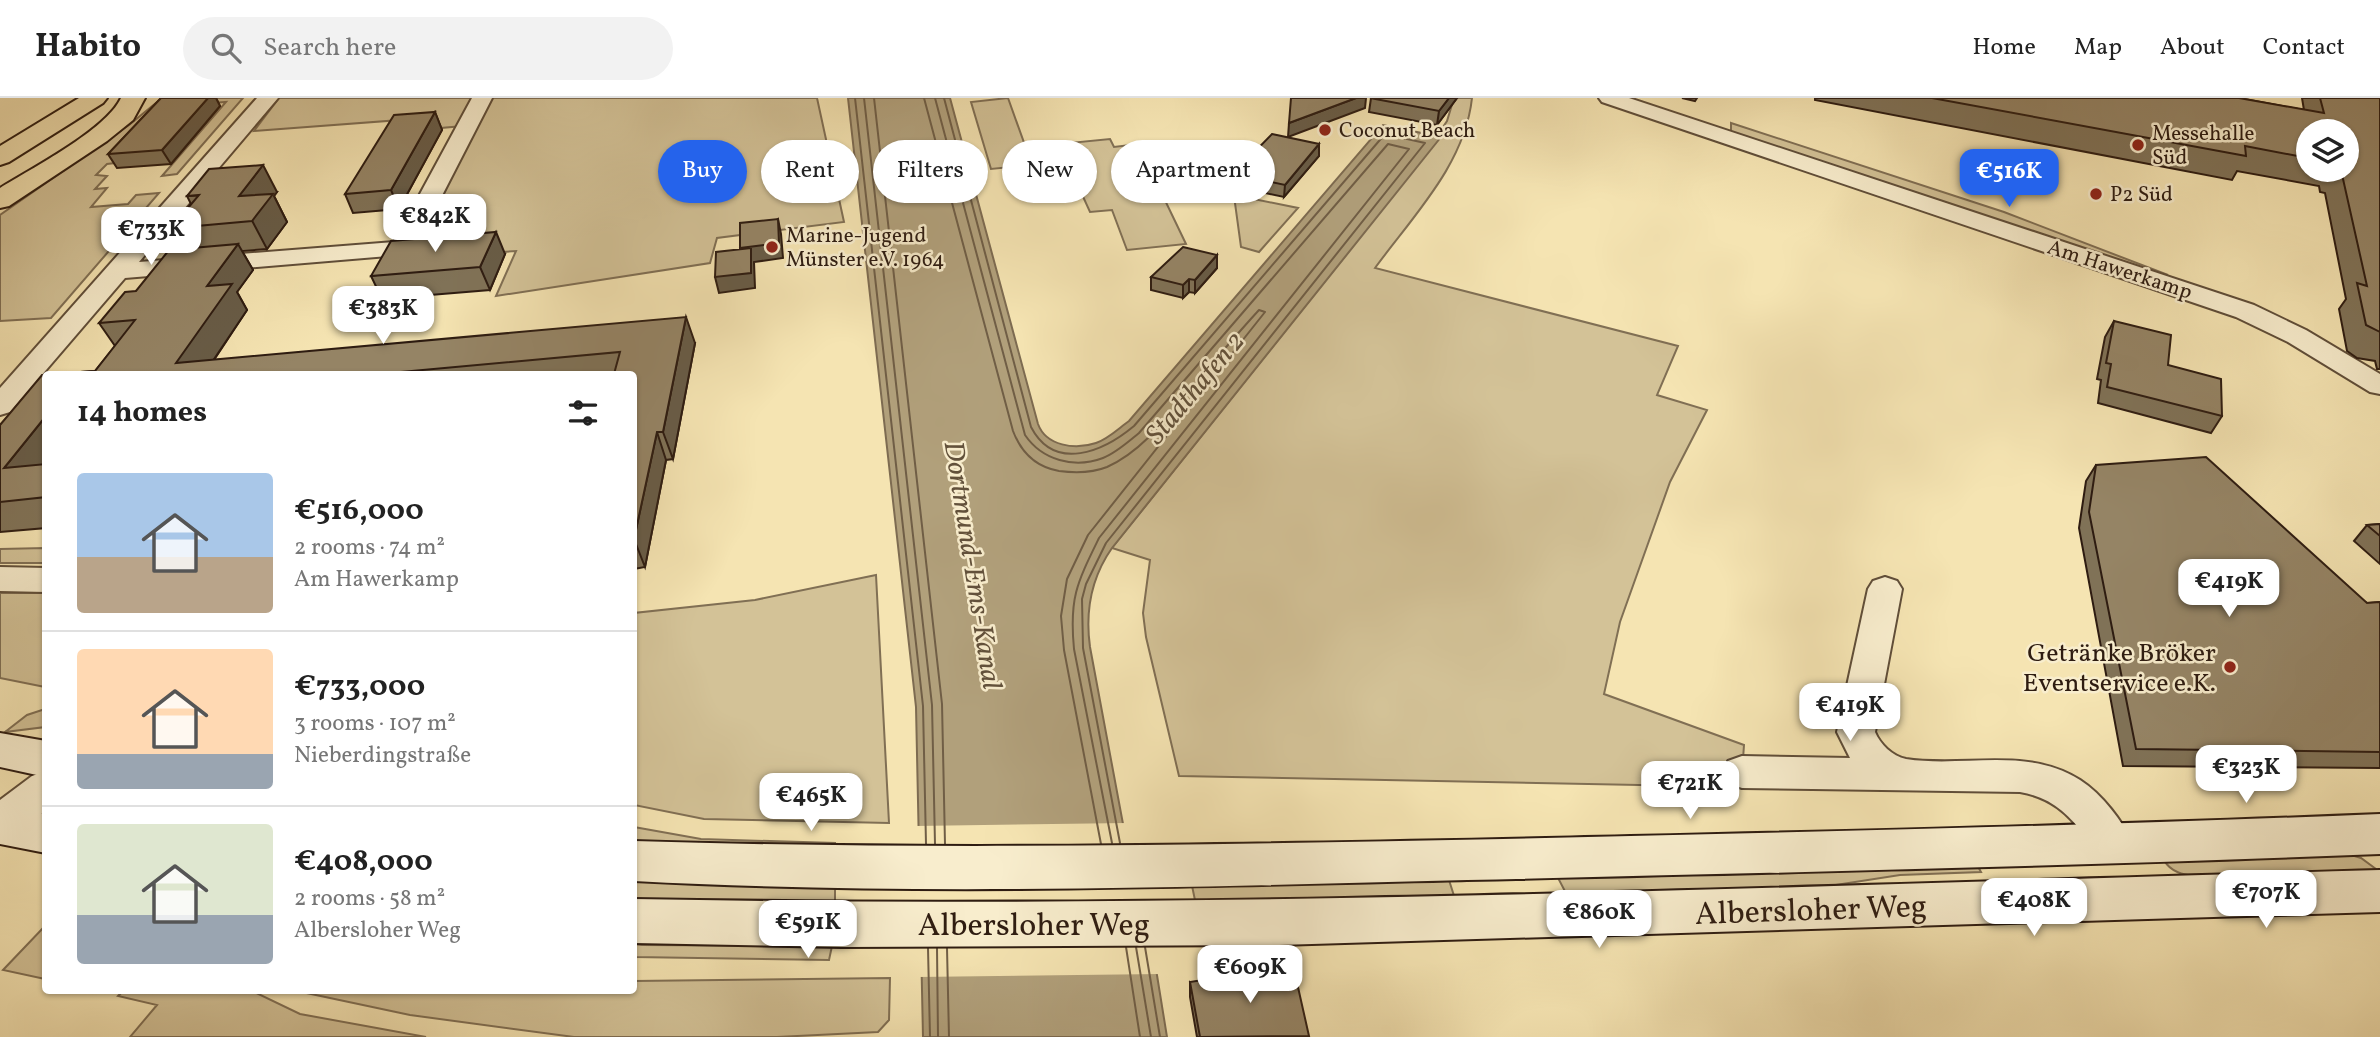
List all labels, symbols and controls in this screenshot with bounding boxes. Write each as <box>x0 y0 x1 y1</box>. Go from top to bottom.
search box <box>183 17 673 80</box>
text: Habito <box>35 25 141 71</box>
icon: search <box>207 29 245 67</box>
text: Search here <box>263 30 396 66</box>
text: Home <box>1972 31 2036 65</box>
text: Map <box>2074 31 2122 65</box>
text: About <box>2160 31 2225 65</box>
text: Contact <box>2263 31 2345 65</box>
place label: Coconut Beach <box>1339 117 1475 146</box>
map controls <box>2296 119 2359 182</box>
button: layers <box>2296 119 2359 182</box>
place label: Messehalle Süd <box>2152 120 2255 173</box>
marker: Coconut Beach <box>1317 122 1333 138</box>
marker: Messehalle Süd <box>2130 137 2146 153</box>
chip: Buy <box>658 140 747 203</box>
chip: Rent <box>761 140 859 203</box>
chip: Filters <box>873 140 988 203</box>
chip: New <box>1002 140 1097 203</box>
chip: Apartment <box>1111 140 1275 203</box>
pin: €516K <box>1960 150 2058 209</box>
text: €516K <box>1976 156 2042 188</box>
place label: P2 Süd <box>2110 181 2173 210</box>
marker: P2 Süd <box>2088 186 2104 202</box>
pin: €842K <box>386 194 484 254</box>
text: €842K <box>399 201 471 233</box>
pin: €733K <box>102 208 200 267</box>
text: €733K <box>117 214 185 246</box>
place label: Marine-Jugend Münster e.V. 1964 <box>786 222 944 275</box>
street label: Am Hawerkamp <box>2043 233 2196 307</box>
marker: Marine-Jugend Münster e.V. 1964 <box>764 239 780 255</box>
pin: €383K <box>334 286 432 346</box>
text: €383K <box>348 293 418 325</box>
water label: Stadthafen 2 <box>1137 324 1255 453</box>
text: 14 homes <box>77 392 207 434</box>
icon: filters <box>564 394 602 432</box>
water label: Dortmund-Ems-Kanal <box>933 438 1010 692</box>
text: €516,000 <box>294 490 424 532</box>
icon: home <box>133 501 217 585</box>
text: 2 rooms · 74 m² <box>294 532 445 564</box>
pin: €419K <box>2180 560 2278 619</box>
text: Am Hawerkamp <box>294 564 459 596</box>
text: €419K <box>2194 566 2264 598</box>
place label: Getränke Bröker Eventservice e.K. <box>2023 636 2216 702</box>
marker: Getränke Bröker Eventservice e.K. <box>2222 659 2238 675</box>
text: €733,000 <box>294 666 425 708</box>
icon: home <box>133 677 217 761</box>
pin: €419K <box>1801 684 1899 743</box>
text: €419K <box>1815 690 1885 722</box>
text: 3 rooms · 107 m² <box>294 708 456 740</box>
text: Nieberdingstraße <box>294 740 471 772</box>
pin: €323K <box>2197 746 2295 805</box>
text: €323K <box>2212 752 2280 784</box>
pin: €721K <box>1641 762 1739 821</box>
text: €721K <box>1657 768 1723 800</box>
pin: €465K <box>762 774 860 833</box>
text: €465K <box>775 780 847 812</box>
text: €408,000 <box>294 841 433 883</box>
icon: home <box>133 852 217 936</box>
pin: €707K <box>2217 870 2315 930</box>
text: €707K <box>2232 877 2300 909</box>
pin: €408K <box>1985 878 2083 938</box>
text: 2 rooms · 58 m² <box>294 883 445 915</box>
text: €408K <box>1997 885 2071 917</box>
street label: Albersloher Weg <box>1694 886 1928 938</box>
pin: €860K <box>1550 890 1648 950</box>
text: €860K <box>1563 897 1635 929</box>
pin: €591K <box>759 900 857 960</box>
street label: Albersloher Weg <box>918 905 1150 949</box>
text: €591K <box>775 907 841 939</box>
text: Albersloher Weg <box>294 915 461 947</box>
pin: €609K <box>1201 946 1299 1005</box>
text: €609K <box>1213 952 1287 984</box>

